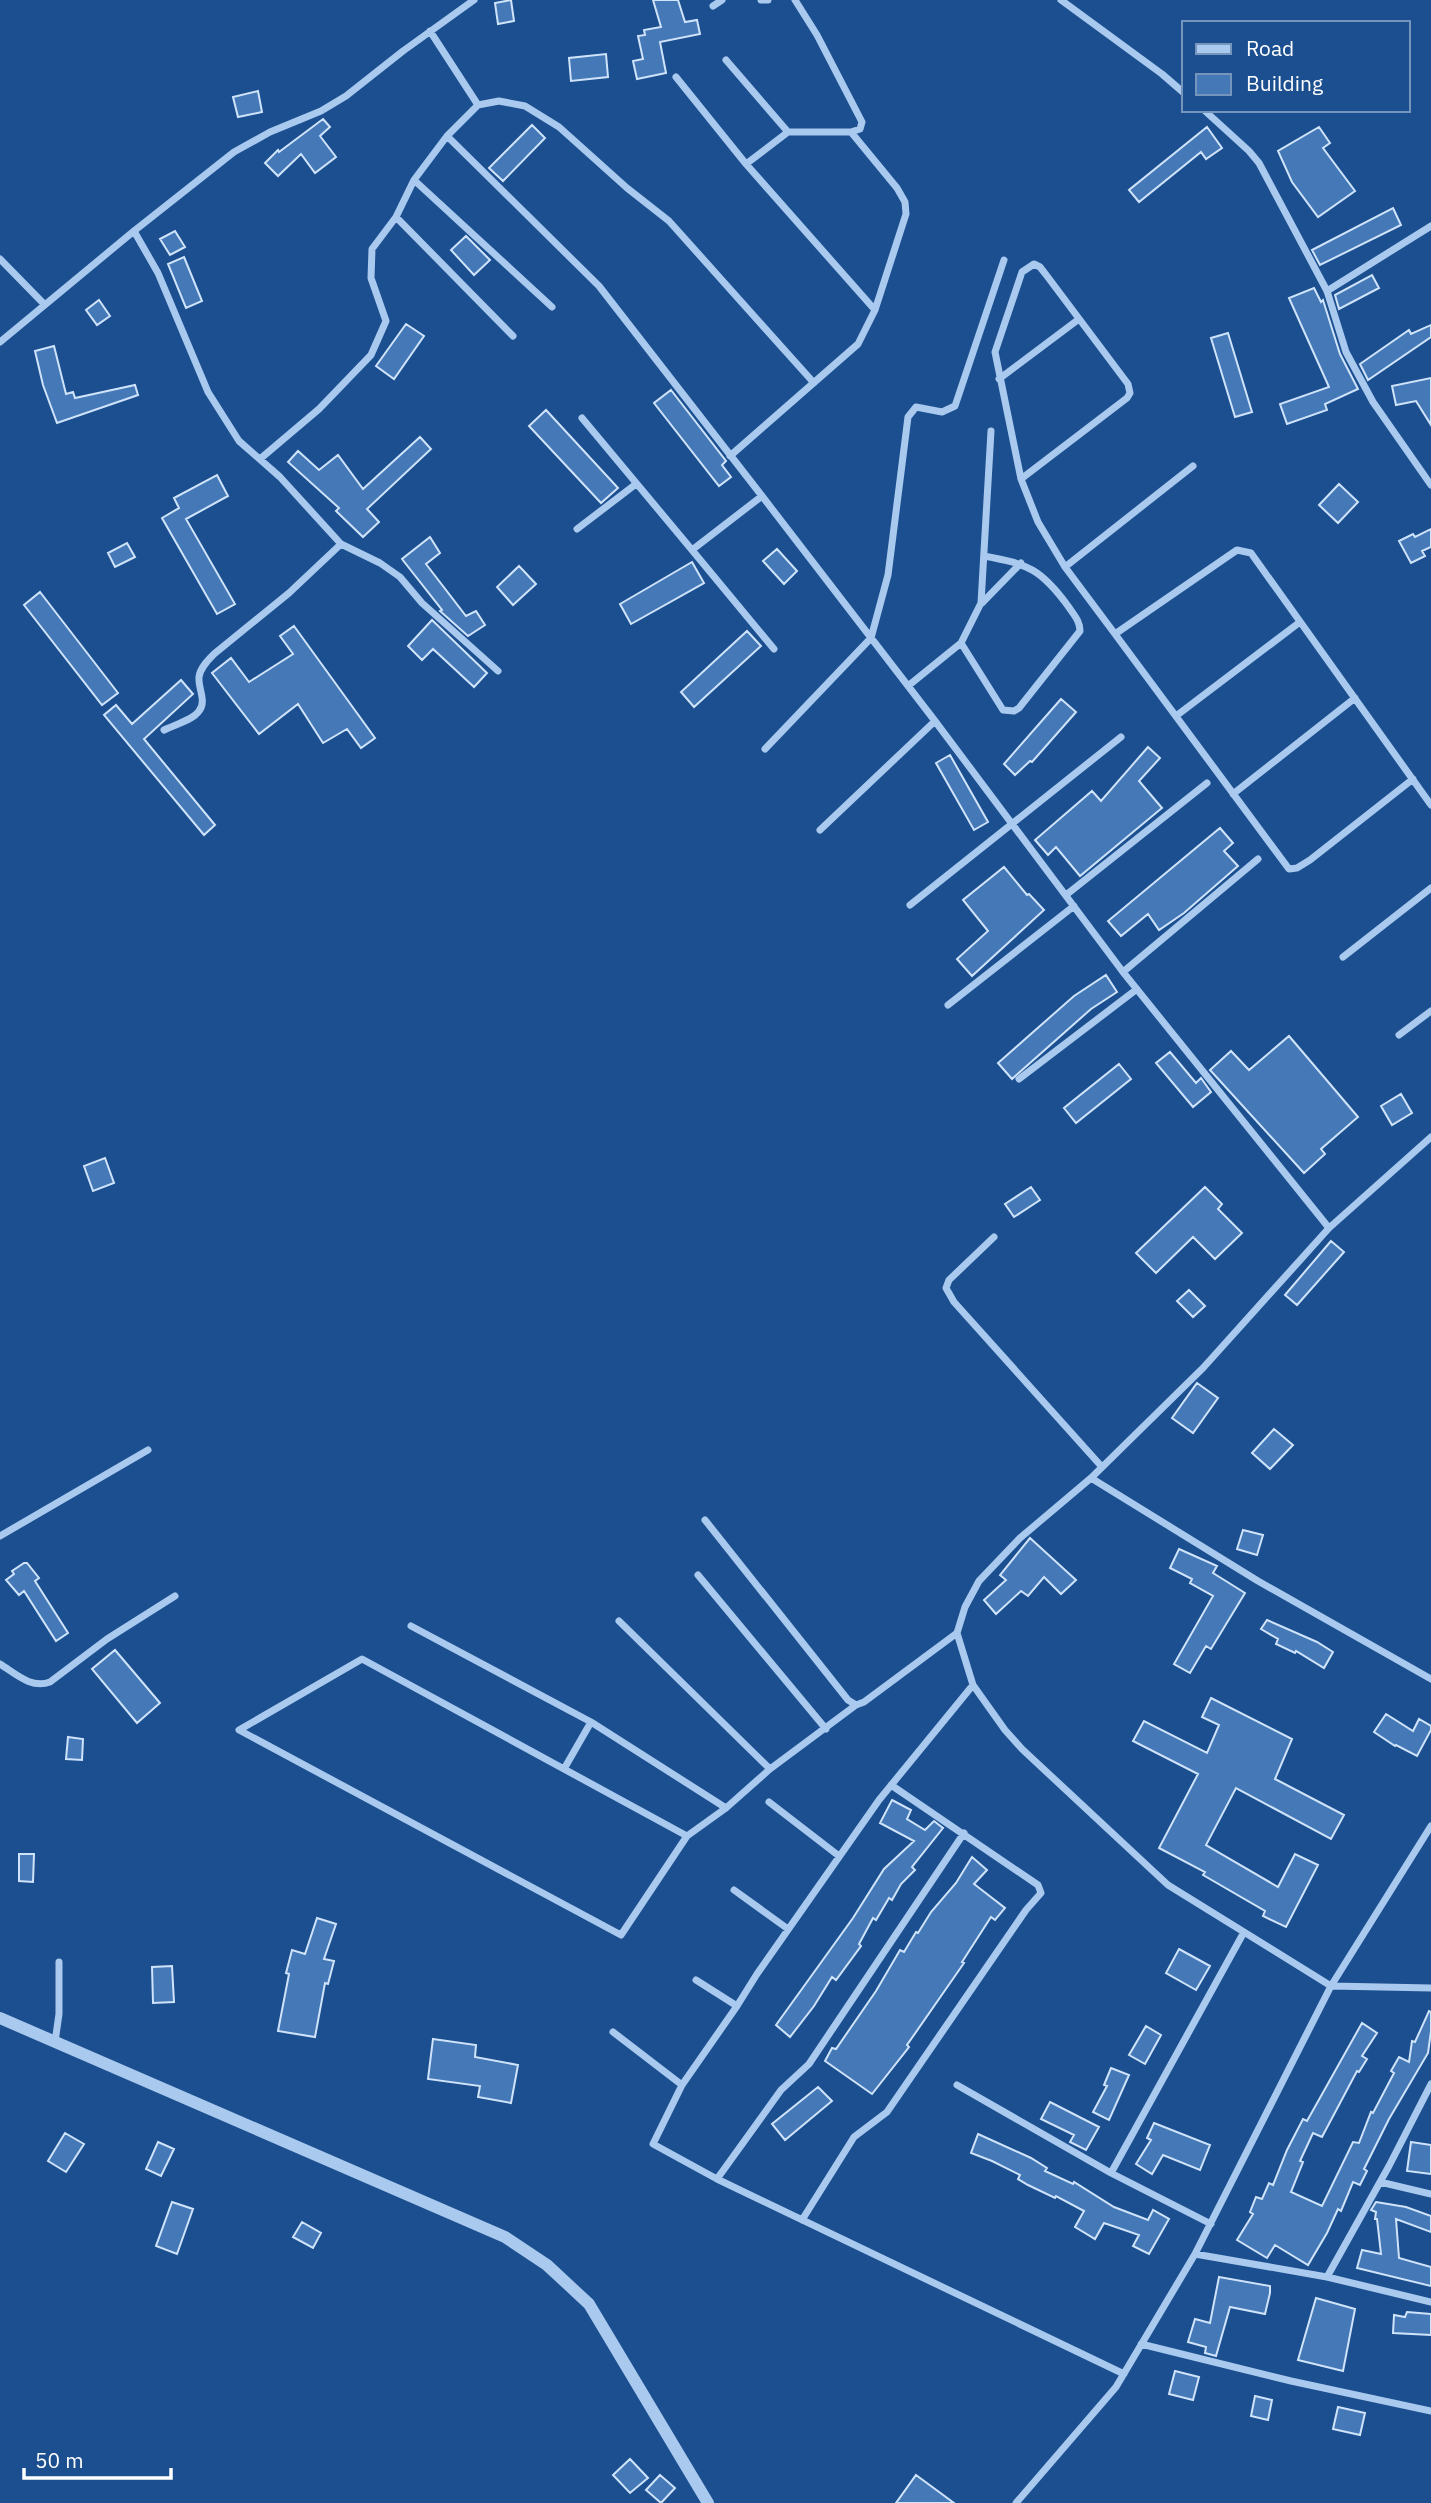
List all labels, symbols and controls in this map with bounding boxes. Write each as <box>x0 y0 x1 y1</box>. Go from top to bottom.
legend <box>1182 21 1410 112</box>
text: Road <box>1246 34 1294 62</box>
text: Building <box>1246 69 1323 97</box>
scale bar <box>24 2436 172 2480</box>
text: 50 m <box>35 2446 84 2474</box>

